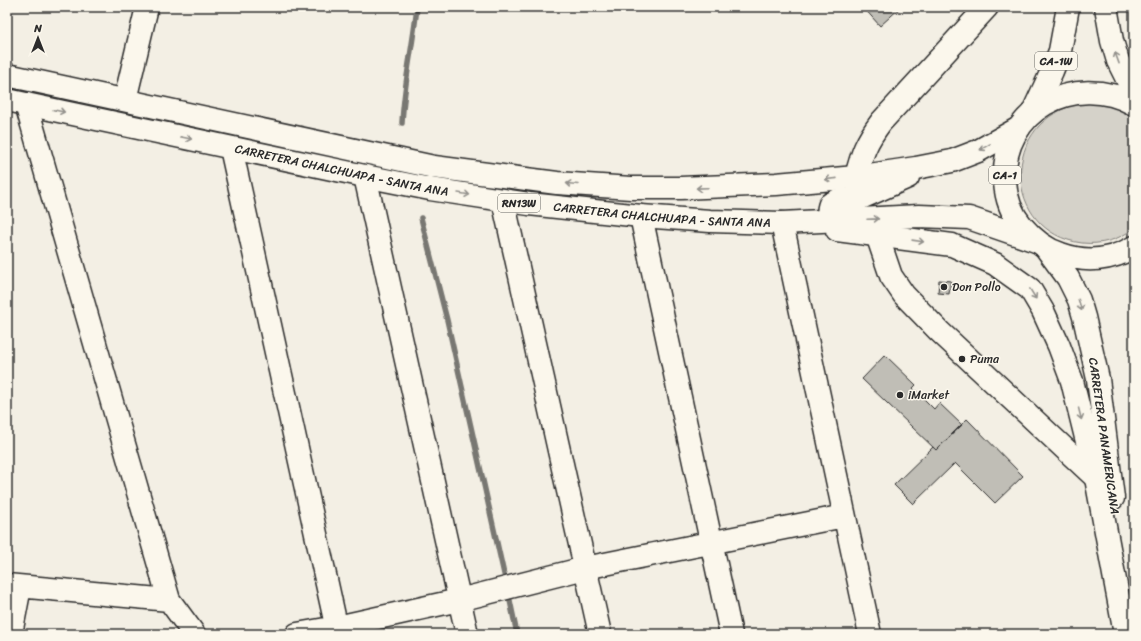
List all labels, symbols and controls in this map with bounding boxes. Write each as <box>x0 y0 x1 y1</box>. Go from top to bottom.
north arrow <box>18 18 58 58</box>
text: N <box>33 19 42 38</box>
road number: CA-1W <box>1035 52 1077 70</box>
one-way arrow <box>1113 52 1121 64</box>
one-way arrow <box>52 108 65 116</box>
one-way arrow <box>179 135 192 143</box>
street label: CARRETERA CHALCHUAPA - SANTA ANA <box>233 138 450 203</box>
one-way arrow <box>979 143 991 151</box>
road number: CA-1 <box>989 166 1021 184</box>
one-way arrow <box>825 176 838 183</box>
one-way arrow <box>566 180 579 188</box>
one-way arrow <box>696 184 709 191</box>
one-way arrow <box>457 190 470 198</box>
road number: RN13W <box>498 194 540 212</box>
street label: CARRETERA CHALCHUAPA - SANTA ANA <box>552 196 771 234</box>
one-way arrow <box>866 215 879 222</box>
one-way arrow <box>911 237 924 245</box>
place label: Don Pollo <box>952 276 1001 298</box>
marker: Don Pollo <box>939 282 949 292</box>
one-way arrow <box>1029 288 1037 300</box>
one-way arrow <box>1077 299 1084 312</box>
place label: Puma <box>970 348 1000 370</box>
marker: Puma <box>957 354 967 364</box>
street label: CARRETERA PANAMERICANA <box>1082 356 1126 516</box>
place label: iMarket <box>908 384 950 406</box>
marker: iMarket <box>895 390 905 400</box>
one-way arrow <box>1077 407 1085 420</box>

